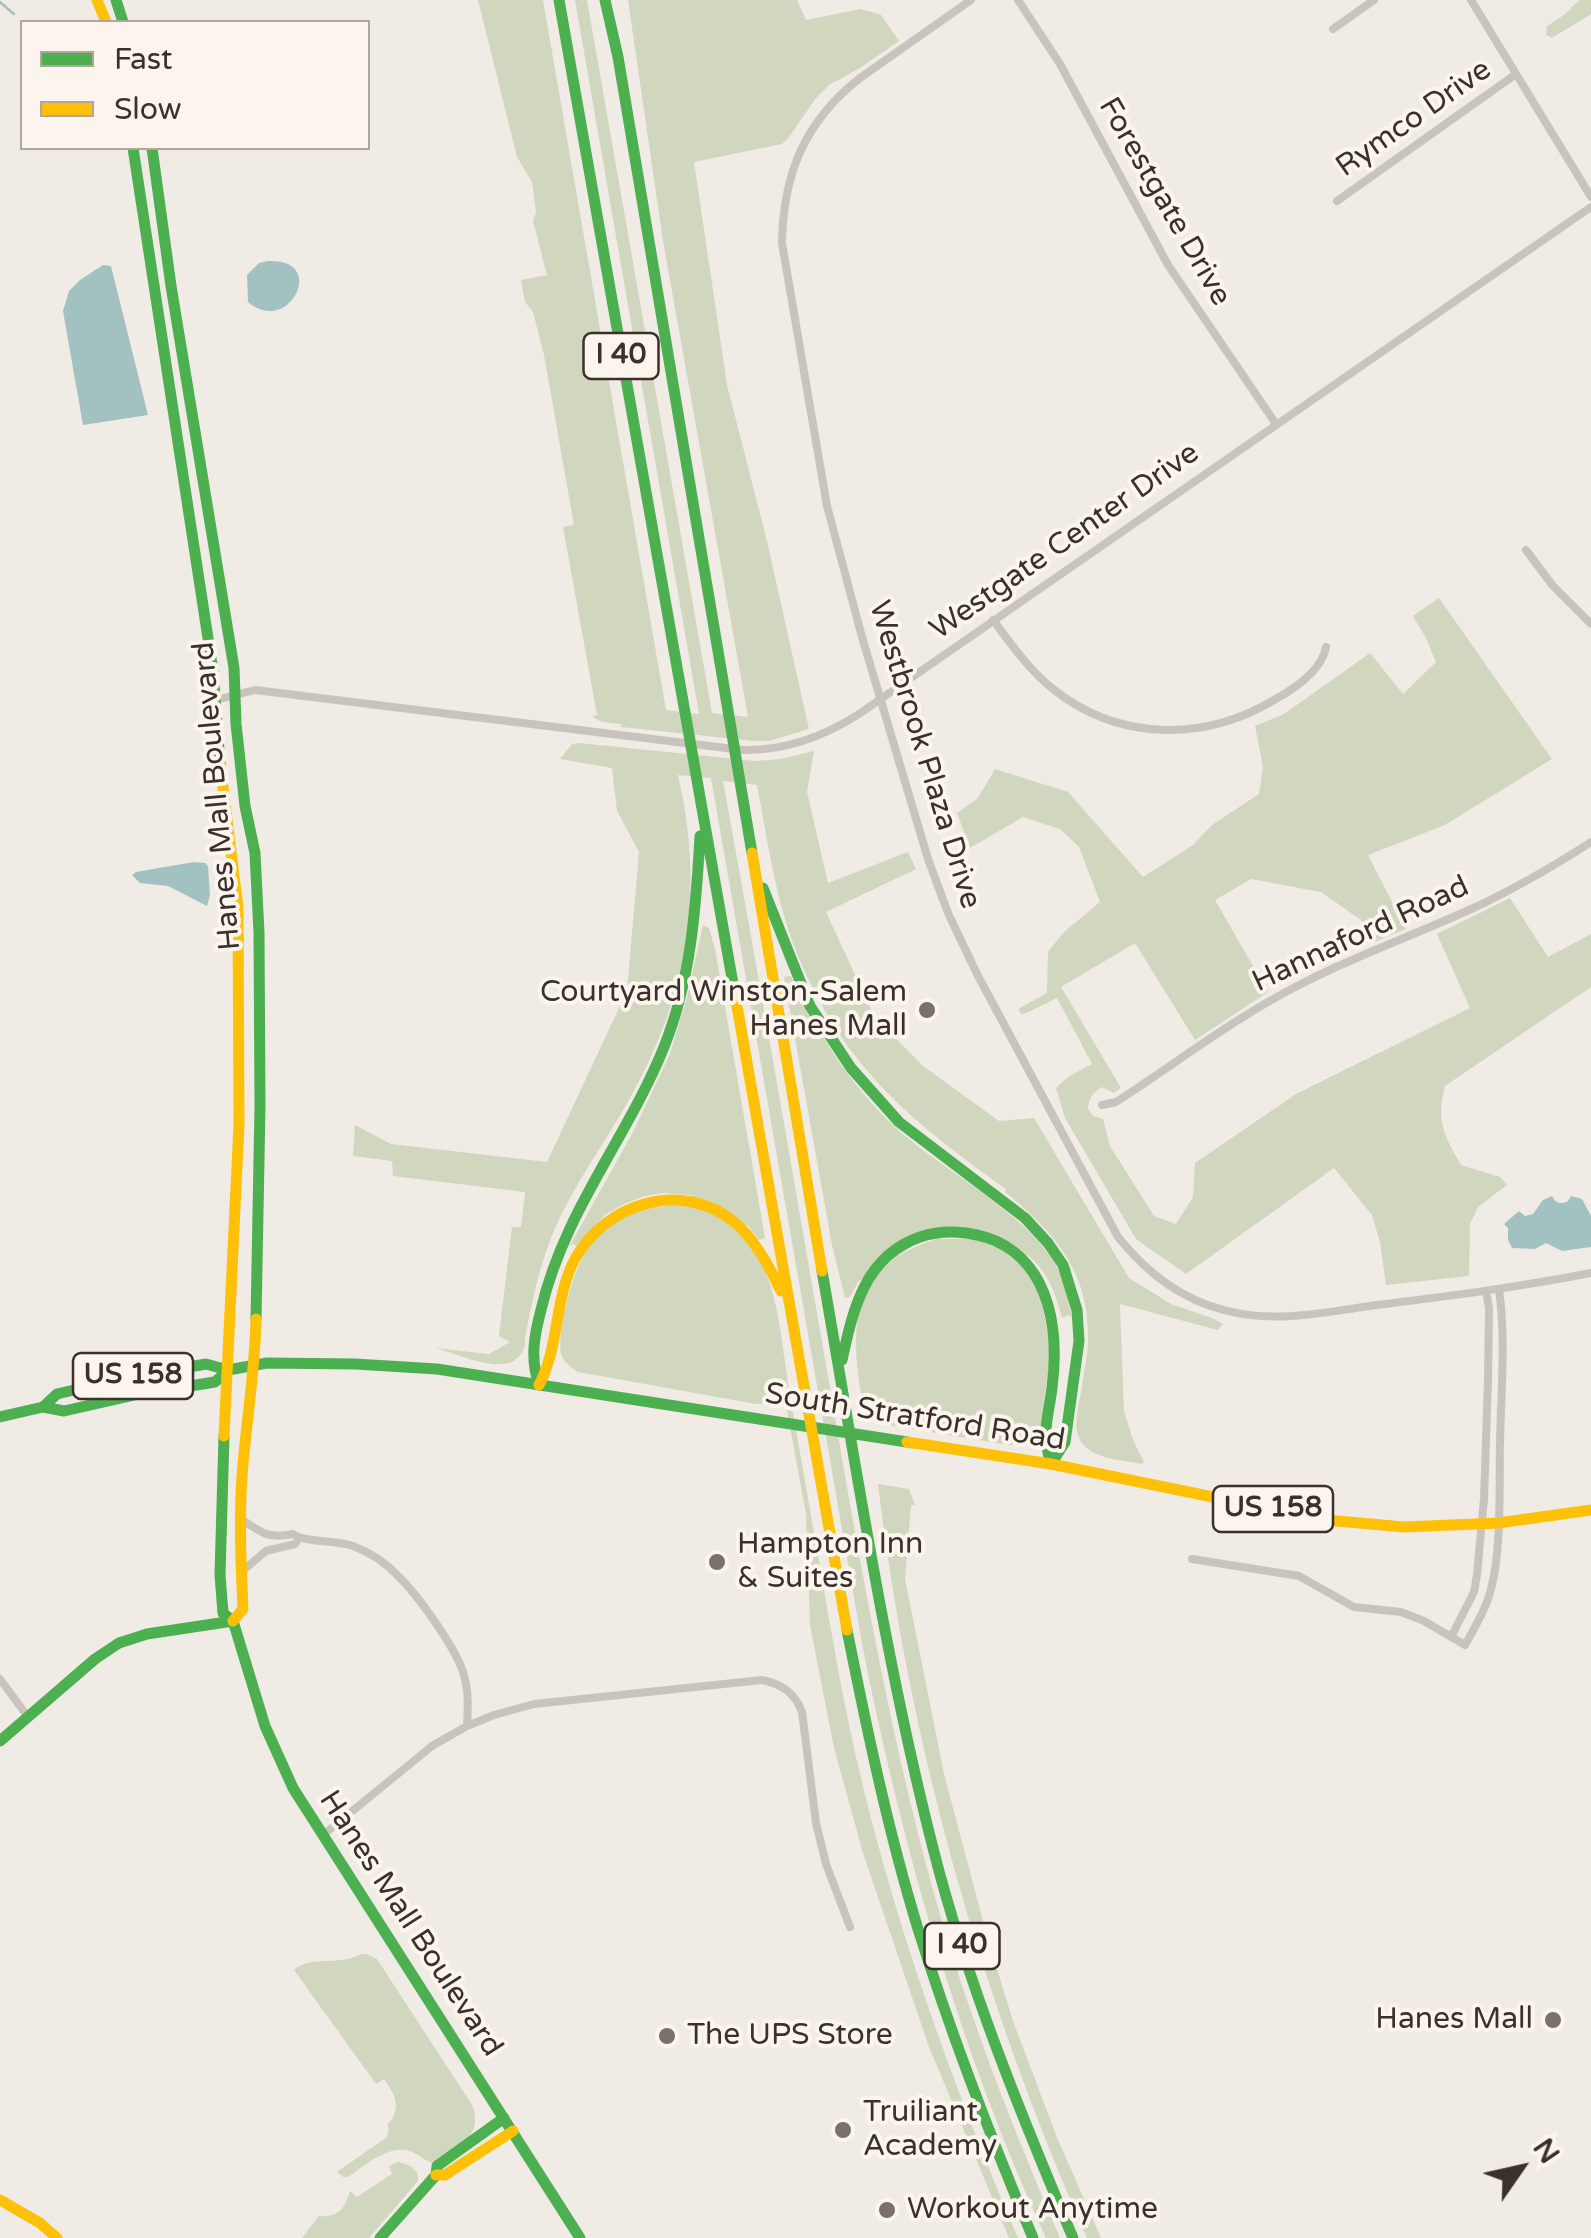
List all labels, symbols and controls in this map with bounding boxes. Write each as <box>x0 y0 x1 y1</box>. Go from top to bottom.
legend <box>20 20 370 150</box>
text: Fast <box>114 41 173 78</box>
street label: Rymco Drive <box>1330 52 1498 186</box>
text: Slow <box>114 91 182 128</box>
street label: Forestgate Drive <box>1090 92 1238 312</box>
road number: I 40 <box>584 333 658 379</box>
street label: Westgate Center Drive <box>924 436 1206 648</box>
street label: Westbrook Plaza Drive <box>860 597 988 913</box>
street label: Hanes Mall Boulevard <box>187 640 249 952</box>
street label: Hannaford Road <box>1247 869 1475 1001</box>
place label: Courtyard Winston-Salem Hanes Mall <box>540 975 907 1046</box>
marker: Courtyard Winston-Salem Hanes Mall <box>916 999 938 1021</box>
road number: US 158 <box>73 1353 193 1399</box>
street label: South Stratford Road <box>762 1377 1068 1459</box>
road number: US 158 <box>1213 1486 1333 1532</box>
place label: Hampton Inn & Suites <box>737 1527 923 1598</box>
marker: Hampton Inn & Suites <box>706 1551 728 1573</box>
street label: Hanes Mall Boulevard <box>311 1784 509 2064</box>
road number: I 40 <box>924 1923 1000 1969</box>
place label: Hanes Mall <box>1375 2002 1533 2038</box>
marker: Hanes Mall <box>1542 2009 1564 2031</box>
place label: The UPS Store <box>687 2018 893 2054</box>
marker: The UPS Store <box>656 2025 678 2047</box>
place label: Truiliant Academy <box>863 2095 997 2166</box>
north arrow <box>1471 2118 1571 2218</box>
marker: Truiliant Academy <box>832 2119 854 2141</box>
text: N <box>1525 2132 1566 2170</box>
place label: Workout Anytime <box>907 2192 1158 2228</box>
marker: Workout Anytime <box>876 2199 898 2221</box>

